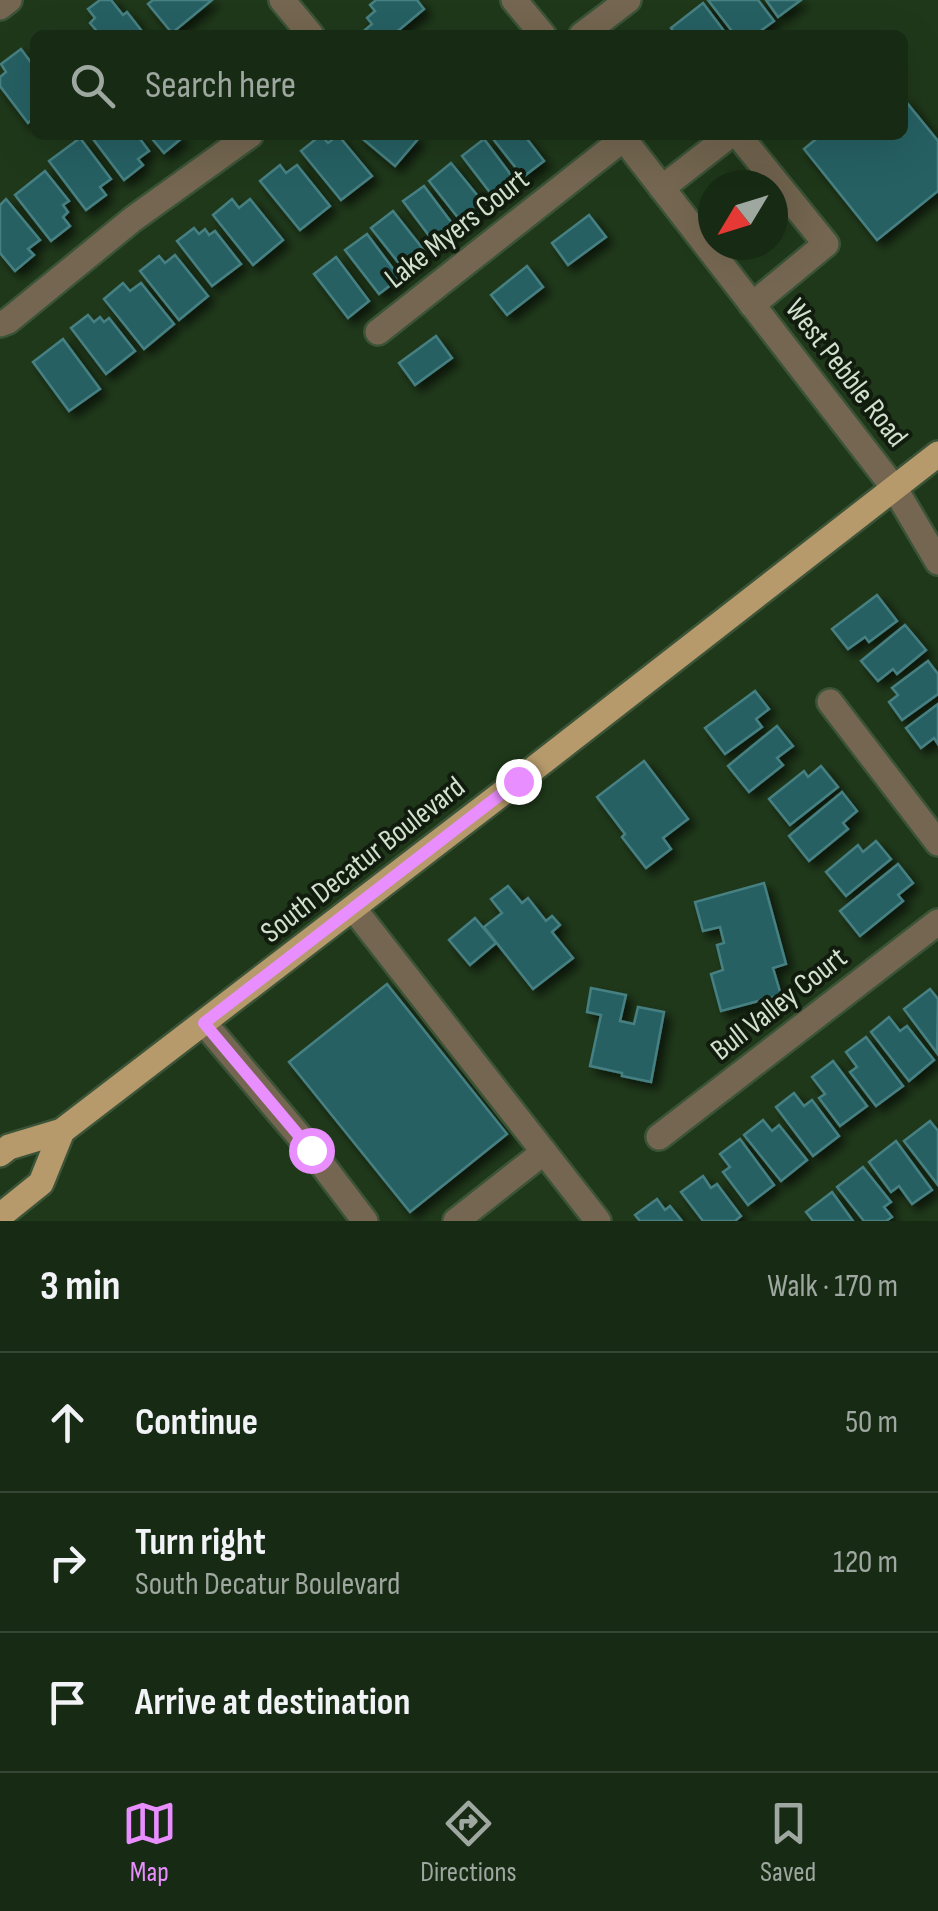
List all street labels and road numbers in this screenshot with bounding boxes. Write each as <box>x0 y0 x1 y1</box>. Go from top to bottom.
street label: Lake Myers Court <box>378 162 536 296</box>
street label: West Pebble Road <box>777 292 915 454</box>
street label: South Decatur Boulevard <box>254 769 472 951</box>
street label: Bull Valley Court <box>704 940 854 1068</box>

